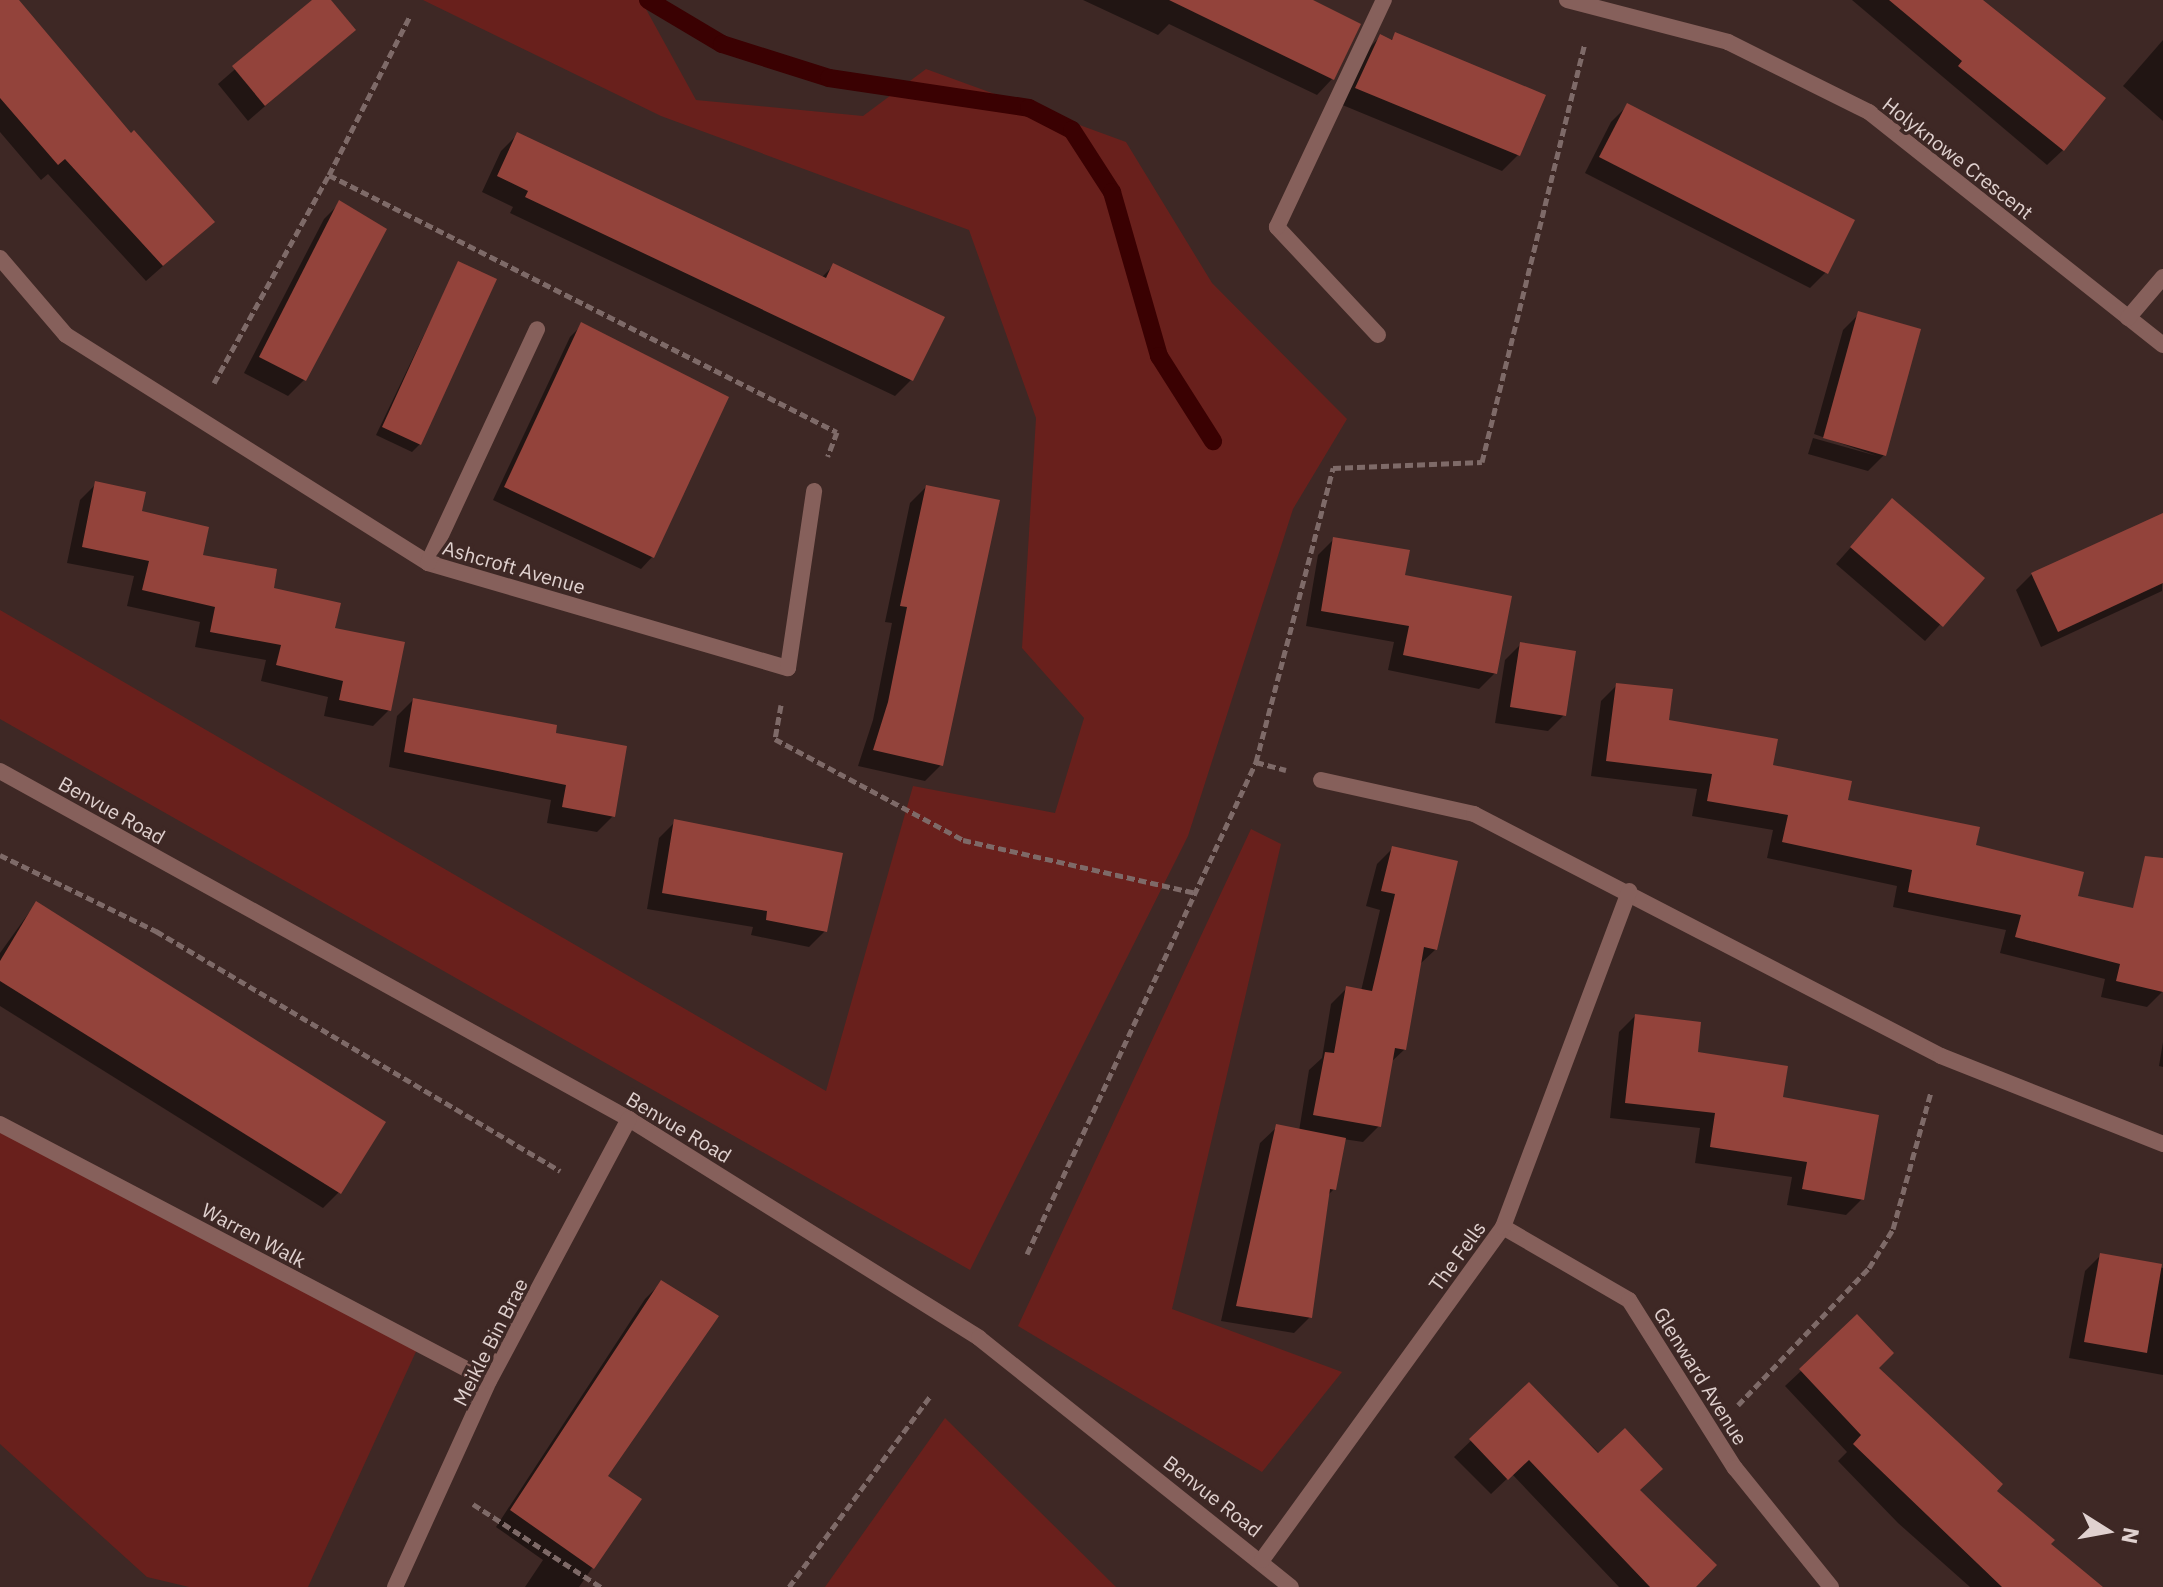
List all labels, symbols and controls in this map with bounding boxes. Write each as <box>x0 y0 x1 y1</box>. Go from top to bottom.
street label: Holyknowe Crescent <box>1878 92 2038 224</box>
street label: Ashcroft Avenue <box>440 535 588 599</box>
street label: Benvue Road <box>55 771 169 849</box>
street label: Benvue Road <box>622 1086 736 1168</box>
street label: Warren Walk <box>198 1198 310 1272</box>
street label: The Fells <box>1424 1216 1490 1296</box>
street label: Meikle Bin Brae <box>448 1274 532 1410</box>
street label: Glenward Avenue <box>1649 1303 1753 1449</box>
street label: Benvue Road <box>1159 1450 1267 1542</box>
north arrow <box>2067 1491 2147 1571</box>
text: N <box>2115 1525 2147 1546</box>

